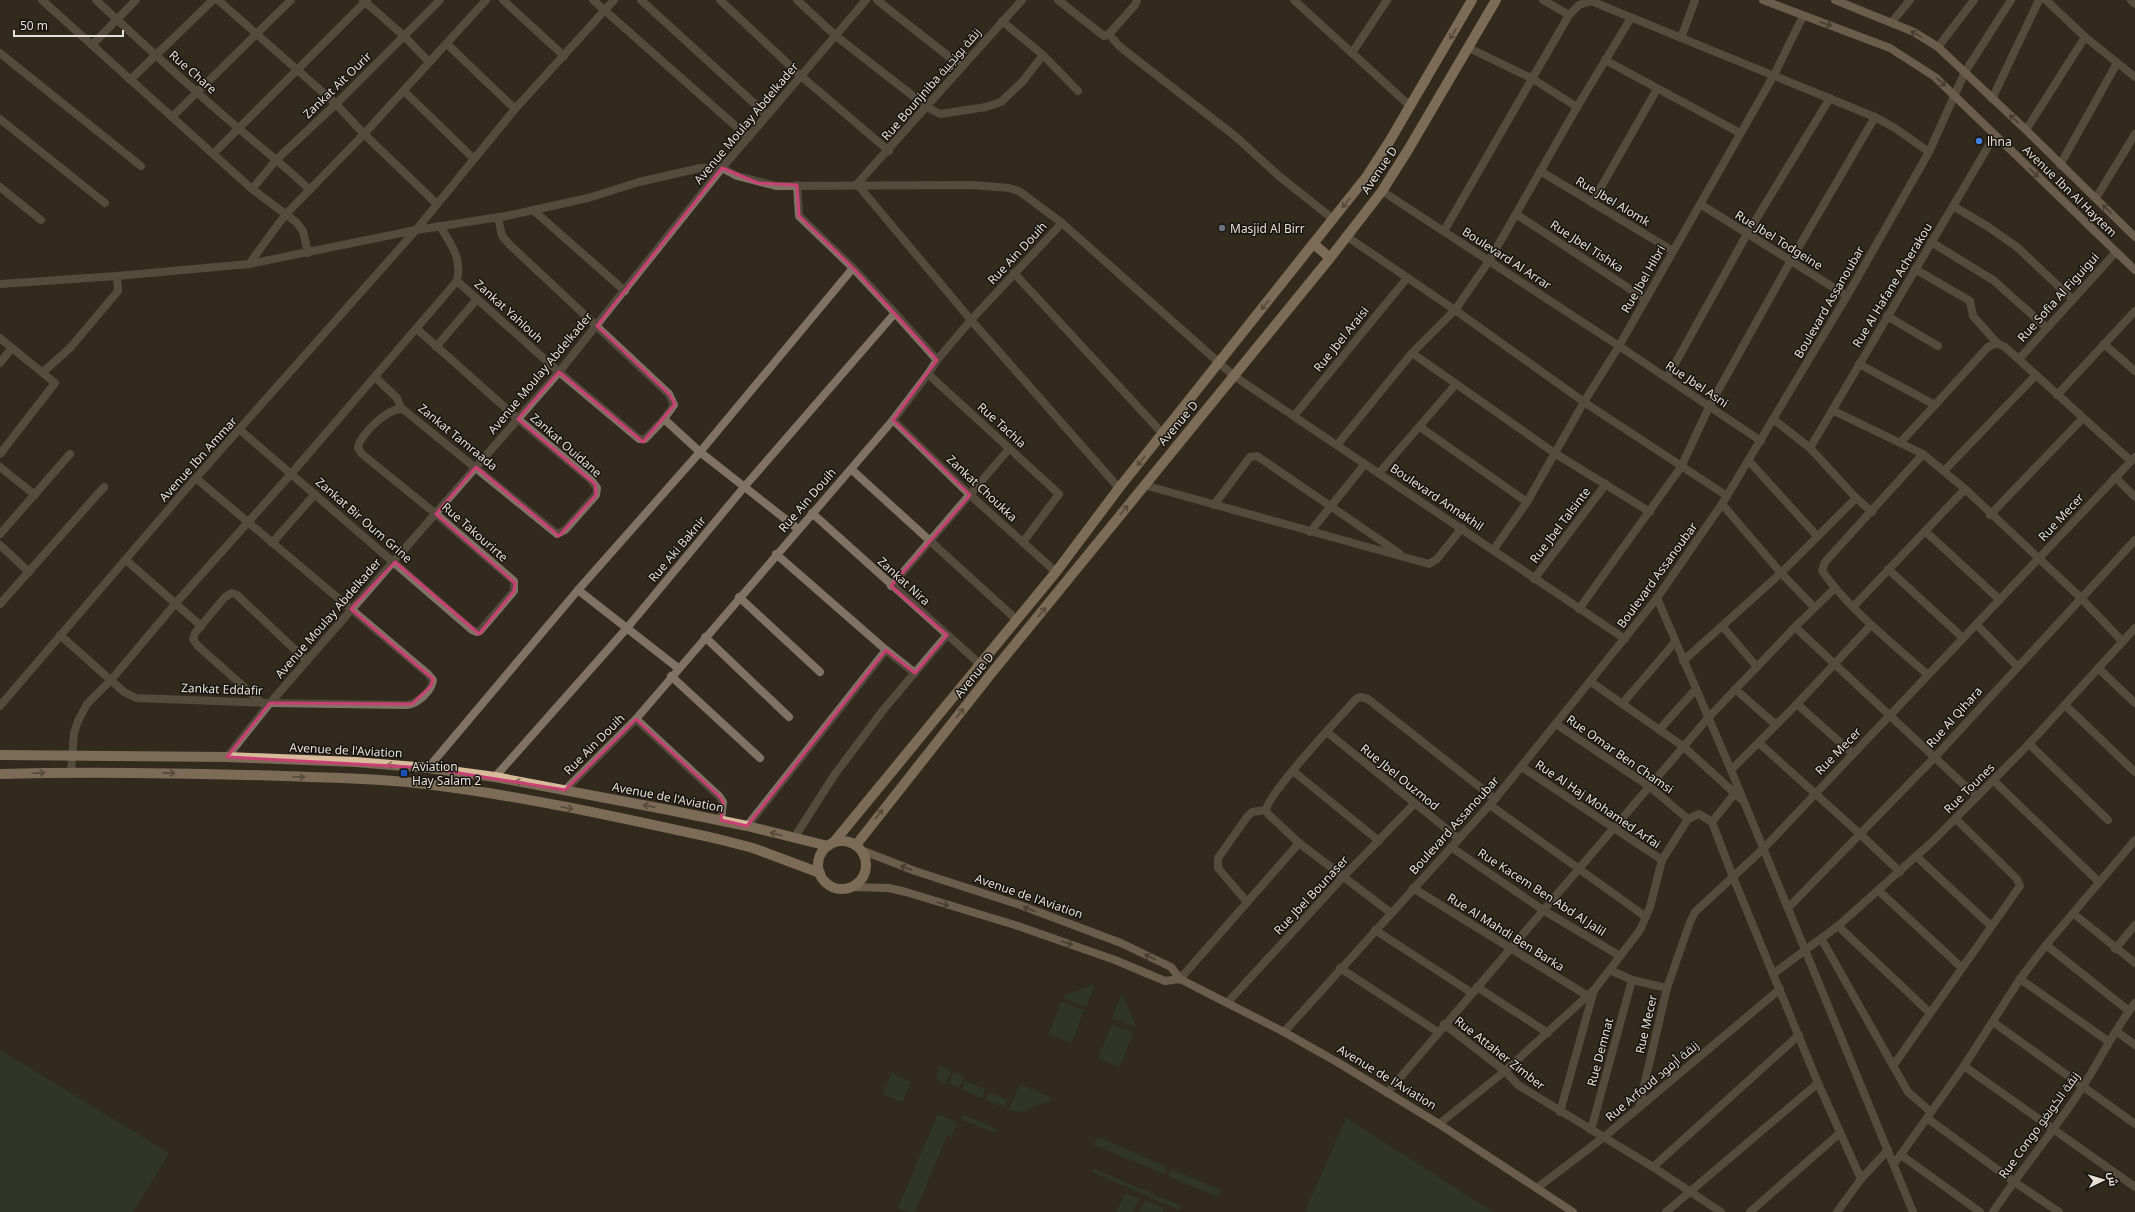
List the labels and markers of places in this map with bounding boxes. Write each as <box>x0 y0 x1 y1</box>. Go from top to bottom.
place label: lhna <box>1987 133 2012 150</box>
marker: lhna <box>1974 136 1984 146</box>
place label: Masjid Al Birr <box>1230 220 1305 237</box>
marker: Masjid Al Birr <box>1217 223 1227 233</box>
place label: Aviation Hay Salam 2 <box>412 758 481 789</box>
marker: Aviation Hay Salam 2 <box>399 768 409 778</box>

